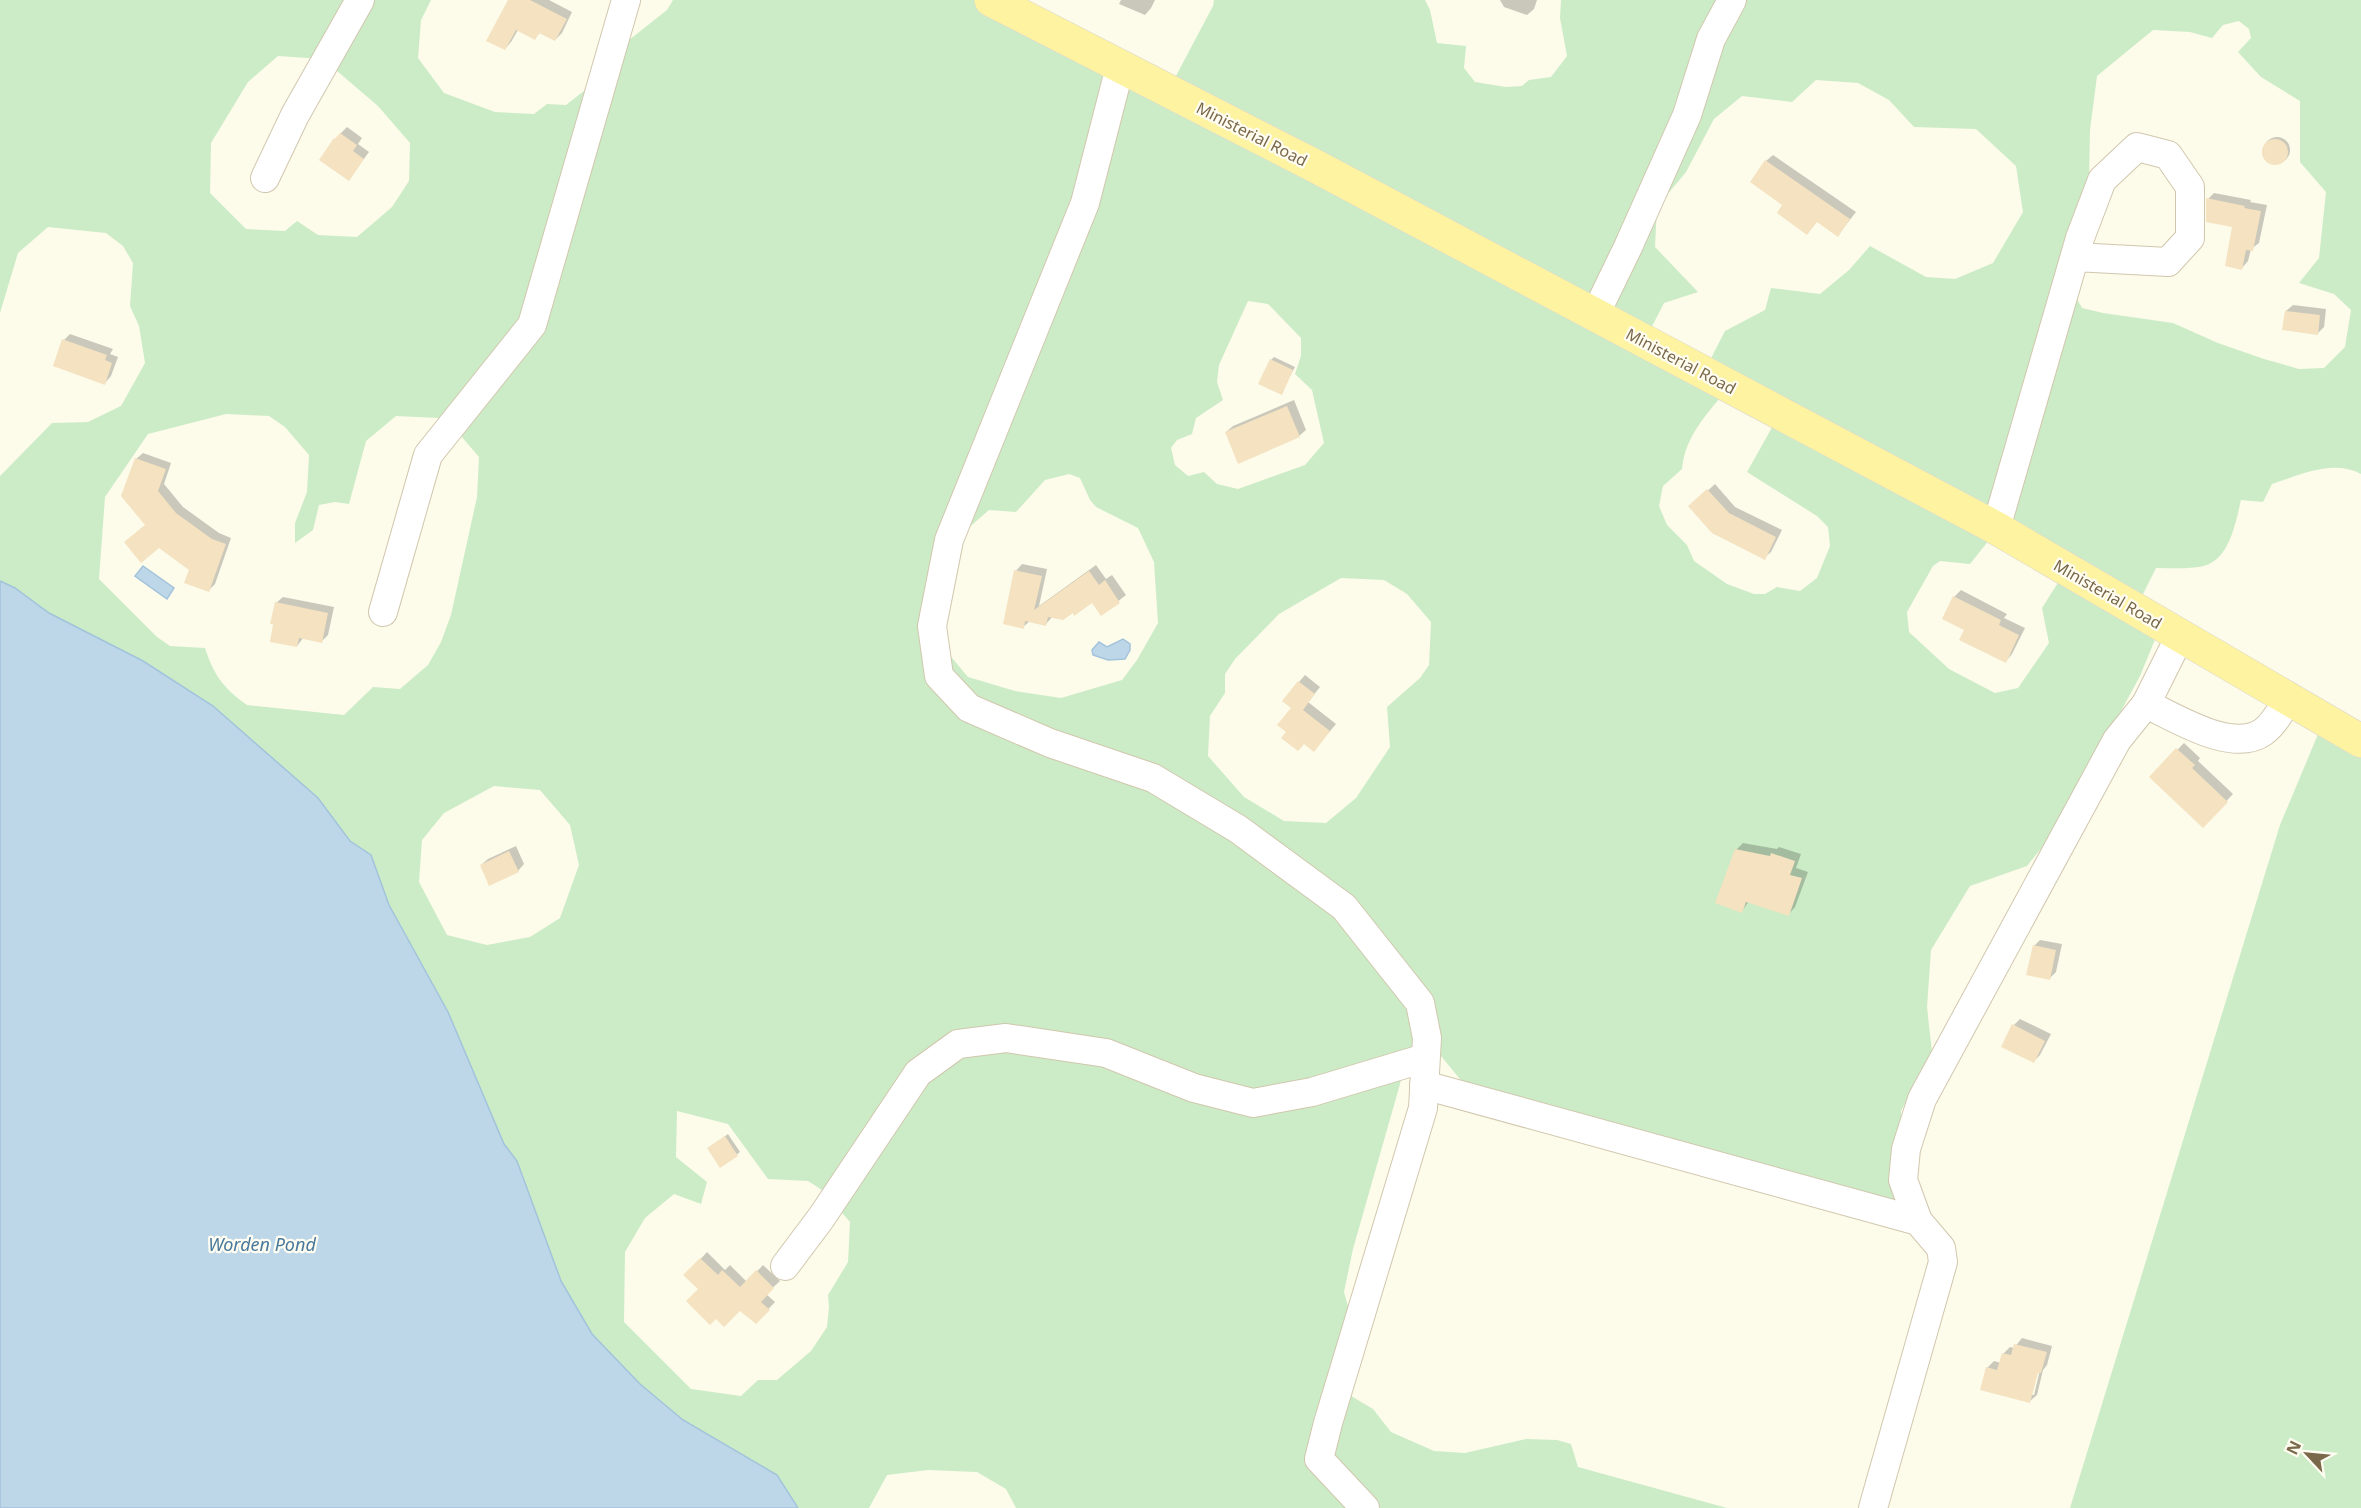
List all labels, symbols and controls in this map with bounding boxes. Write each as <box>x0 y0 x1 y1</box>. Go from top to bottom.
street label: Ministerial Road <box>1193 97 1311 171</box>
street label: Ministerial Road <box>1622 323 1740 399</box>
street label: Ministerial Road <box>2050 554 2166 634</box>
water label: Worden Pond <box>208 1232 316 1256</box>
north arrow <box>2277 1424 2337 1484</box>
text: N <box>2281 1437 2306 1458</box>

